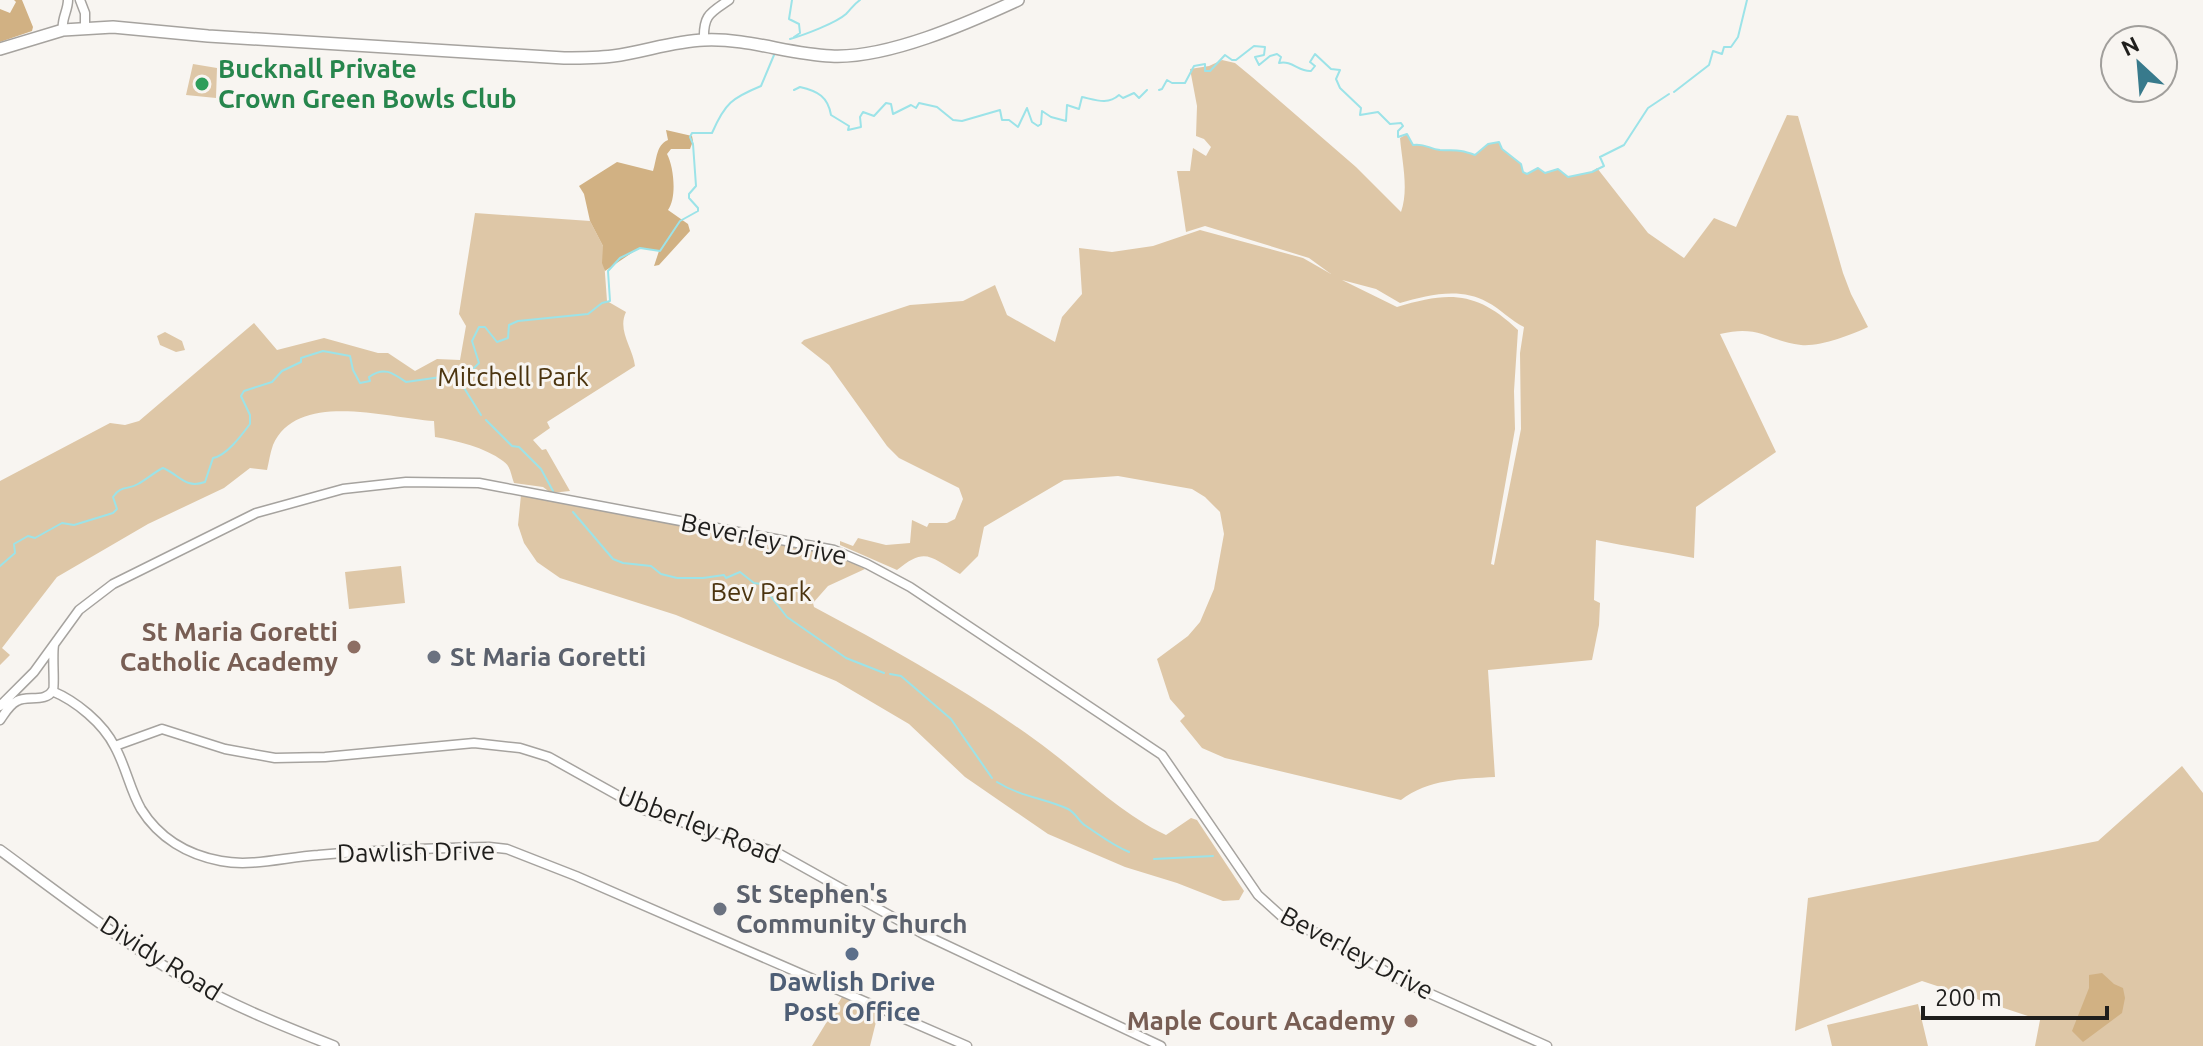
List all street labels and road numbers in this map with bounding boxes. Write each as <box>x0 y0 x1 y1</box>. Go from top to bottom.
street label: Beverley Drive <box>679 507 850 570</box>
street label: Ubberley Road <box>614 780 785 869</box>
street label: Dawlish Drive <box>336 836 496 867</box>
street label: Beverley Drive <box>1276 900 1439 1005</box>
street label: Dividy Road <box>95 909 227 1006</box>

